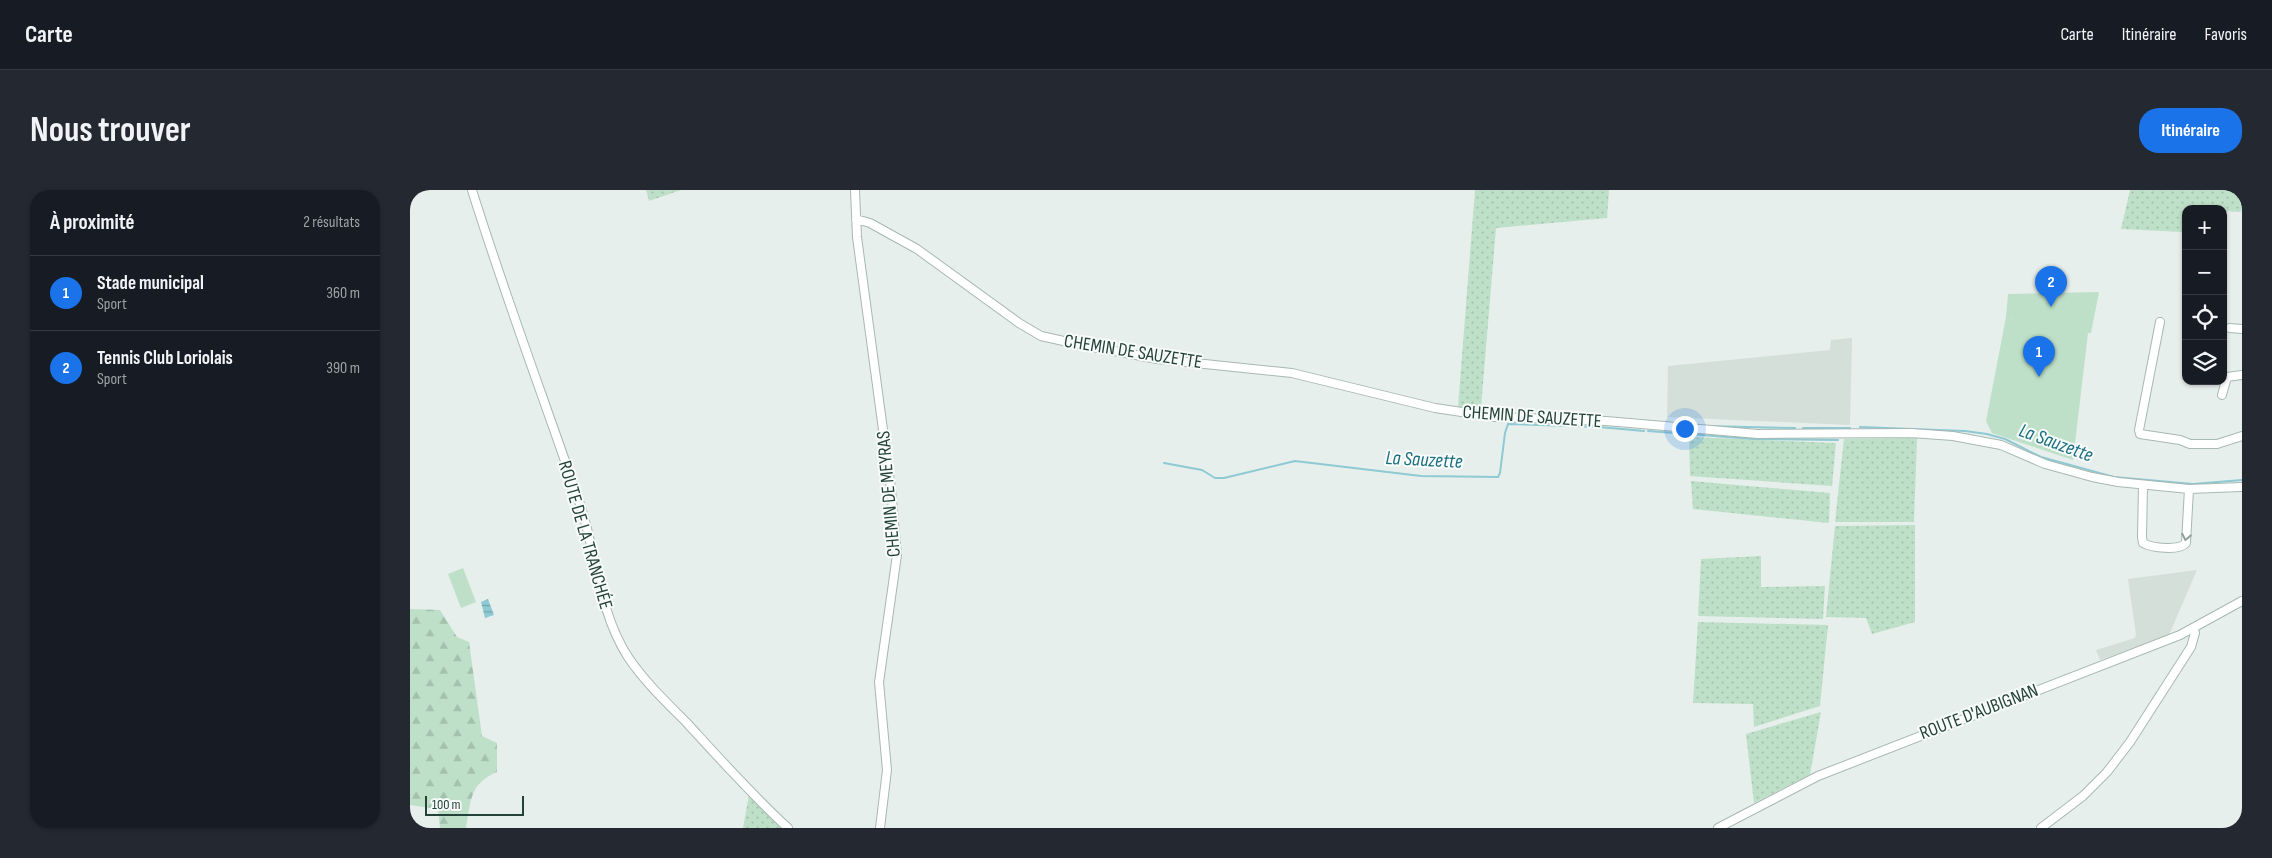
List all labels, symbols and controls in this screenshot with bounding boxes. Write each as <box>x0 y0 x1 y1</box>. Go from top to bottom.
text: Carte <box>25 20 73 49</box>
text: Carte <box>2060 24 2094 45</box>
text: Itinéraire <box>2122 24 2176 45</box>
text: Favoris <box>2204 24 2247 45</box>
button: Itinéraire <box>2139 108 2242 153</box>
text: Nous trouver <box>30 109 191 152</box>
map controls <box>2182 205 2227 385</box>
button: + <box>2182 205 2227 250</box>
text: À proximité <box>50 210 135 235</box>
text: 2 résultats <box>303 213 360 232</box>
button: − <box>2182 250 2227 295</box>
pin: 2 <box>2035 266 2067 307</box>
text: Stade municipal <box>97 272 204 295</box>
text: 1 <box>63 284 69 303</box>
text: 360 m <box>326 284 360 303</box>
text: Sport <box>97 295 127 314</box>
button: locate <box>2182 295 2227 340</box>
street label: CHEMIN DE SAUZETTE <box>1062 330 1204 374</box>
pin: 1 <box>2023 336 2055 377</box>
button: layers <box>2182 340 2227 385</box>
text: Tennis Club Loriolais <box>97 347 233 370</box>
text: 2 <box>62 359 70 378</box>
text: 390 m <box>326 359 360 378</box>
text: Sport <box>97 370 127 389</box>
street label: CHEMIN DE SAUZETTE <box>1462 401 1602 433</box>
your location <box>1672 416 1698 442</box>
water label: La Sauzette <box>2016 419 2097 468</box>
street label: CHEMIN DE MEYRAS <box>872 430 906 558</box>
water label: La Sauzette <box>1385 446 1463 474</box>
street label: ROUTE DE LA TRANCHÉE <box>553 458 617 612</box>
one-way arrow <box>2181 533 2191 541</box>
street label: ROUTE D'AUBIGNAN <box>1917 679 2041 745</box>
scale bar <box>425 793 524 816</box>
text: 100 m <box>432 796 461 813</box>

